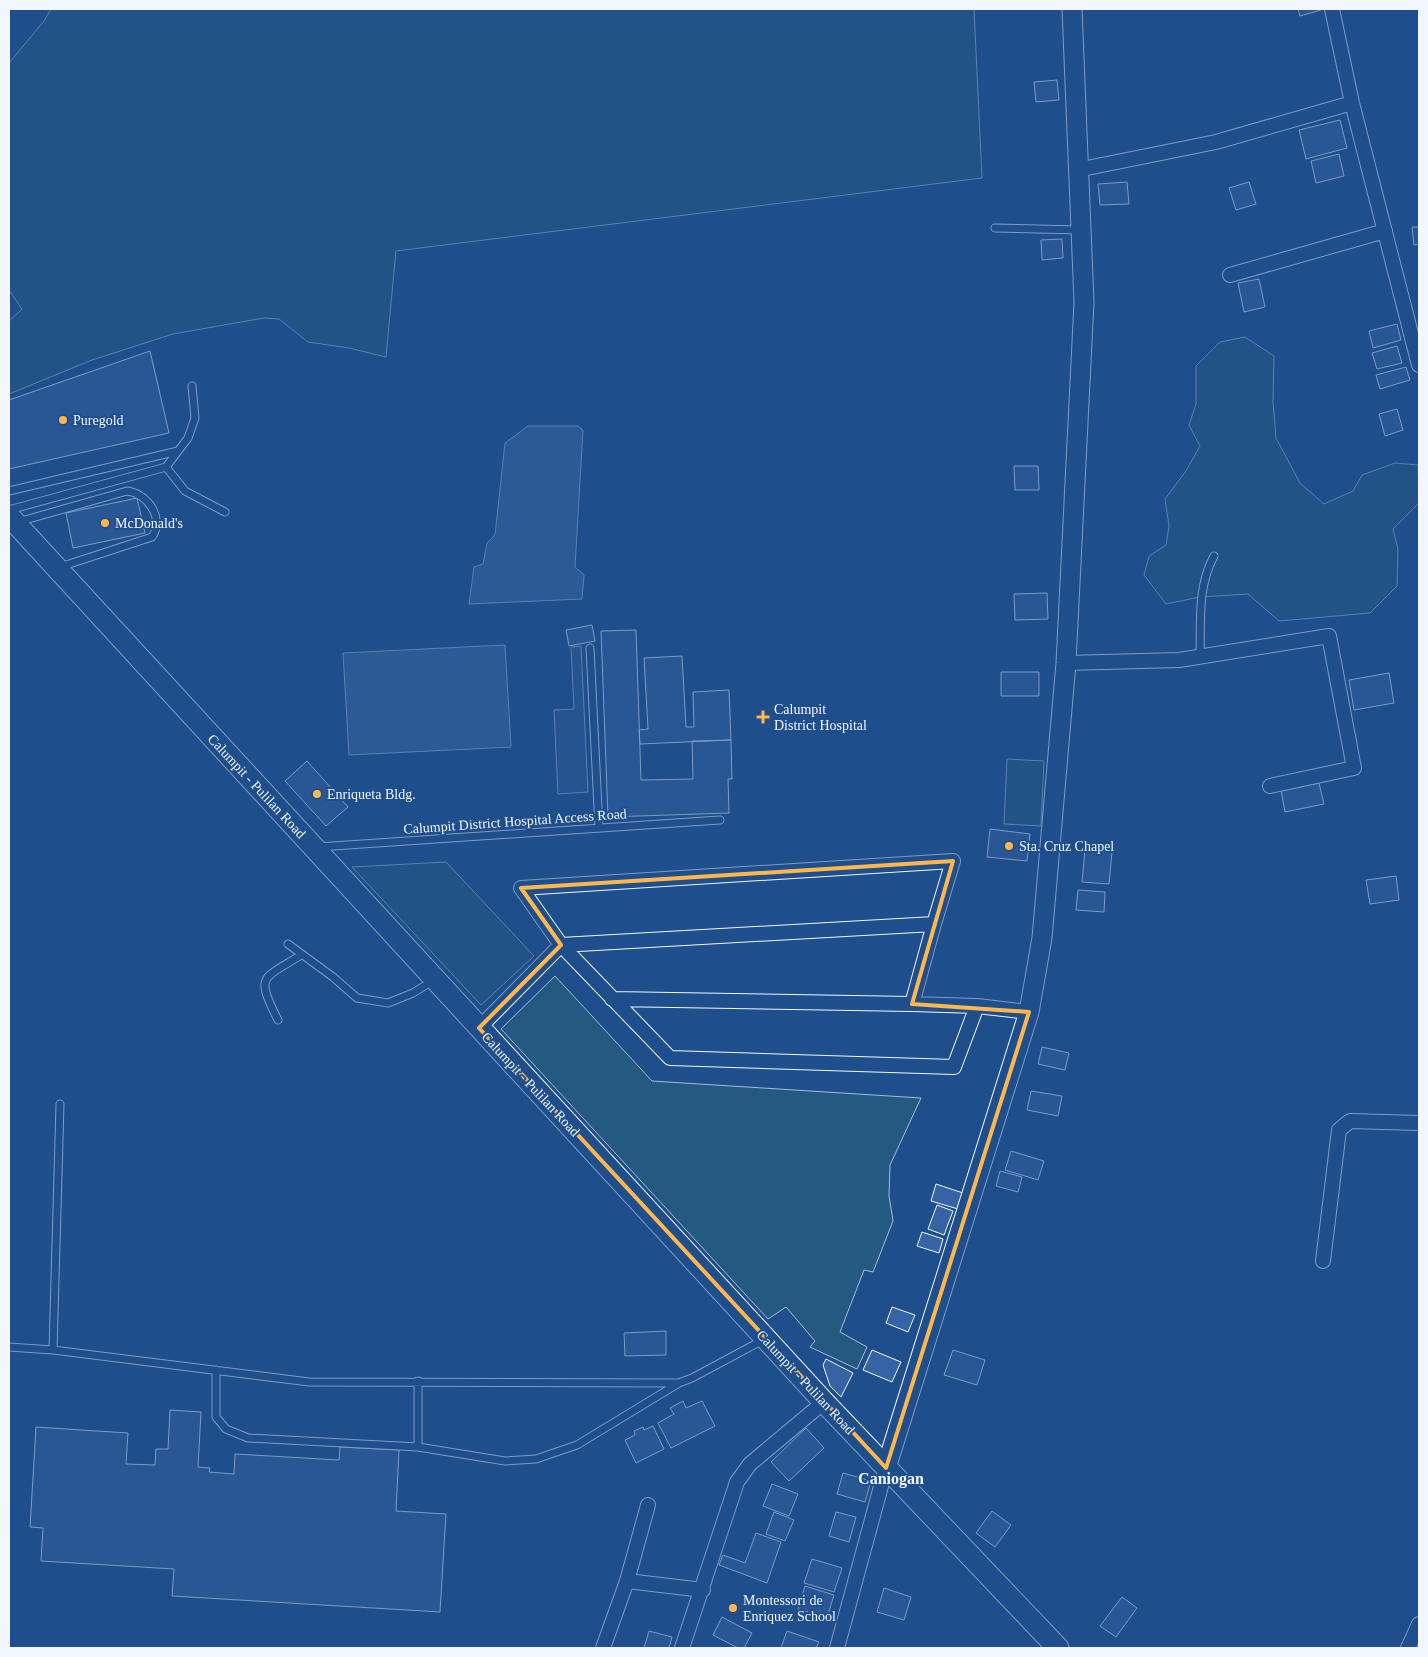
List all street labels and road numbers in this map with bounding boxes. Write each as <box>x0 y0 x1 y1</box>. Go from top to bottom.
street label: Calumpit - Pulilan Road <box>205 731 309 841</box>
street label: Calumpit District Hospital Access Road <box>403 806 627 837</box>
street label: Calumpit - Pulilan Road <box>479 1029 583 1139</box>
street label: Calumpit - Pulilan Road <box>754 1327 858 1437</box>

